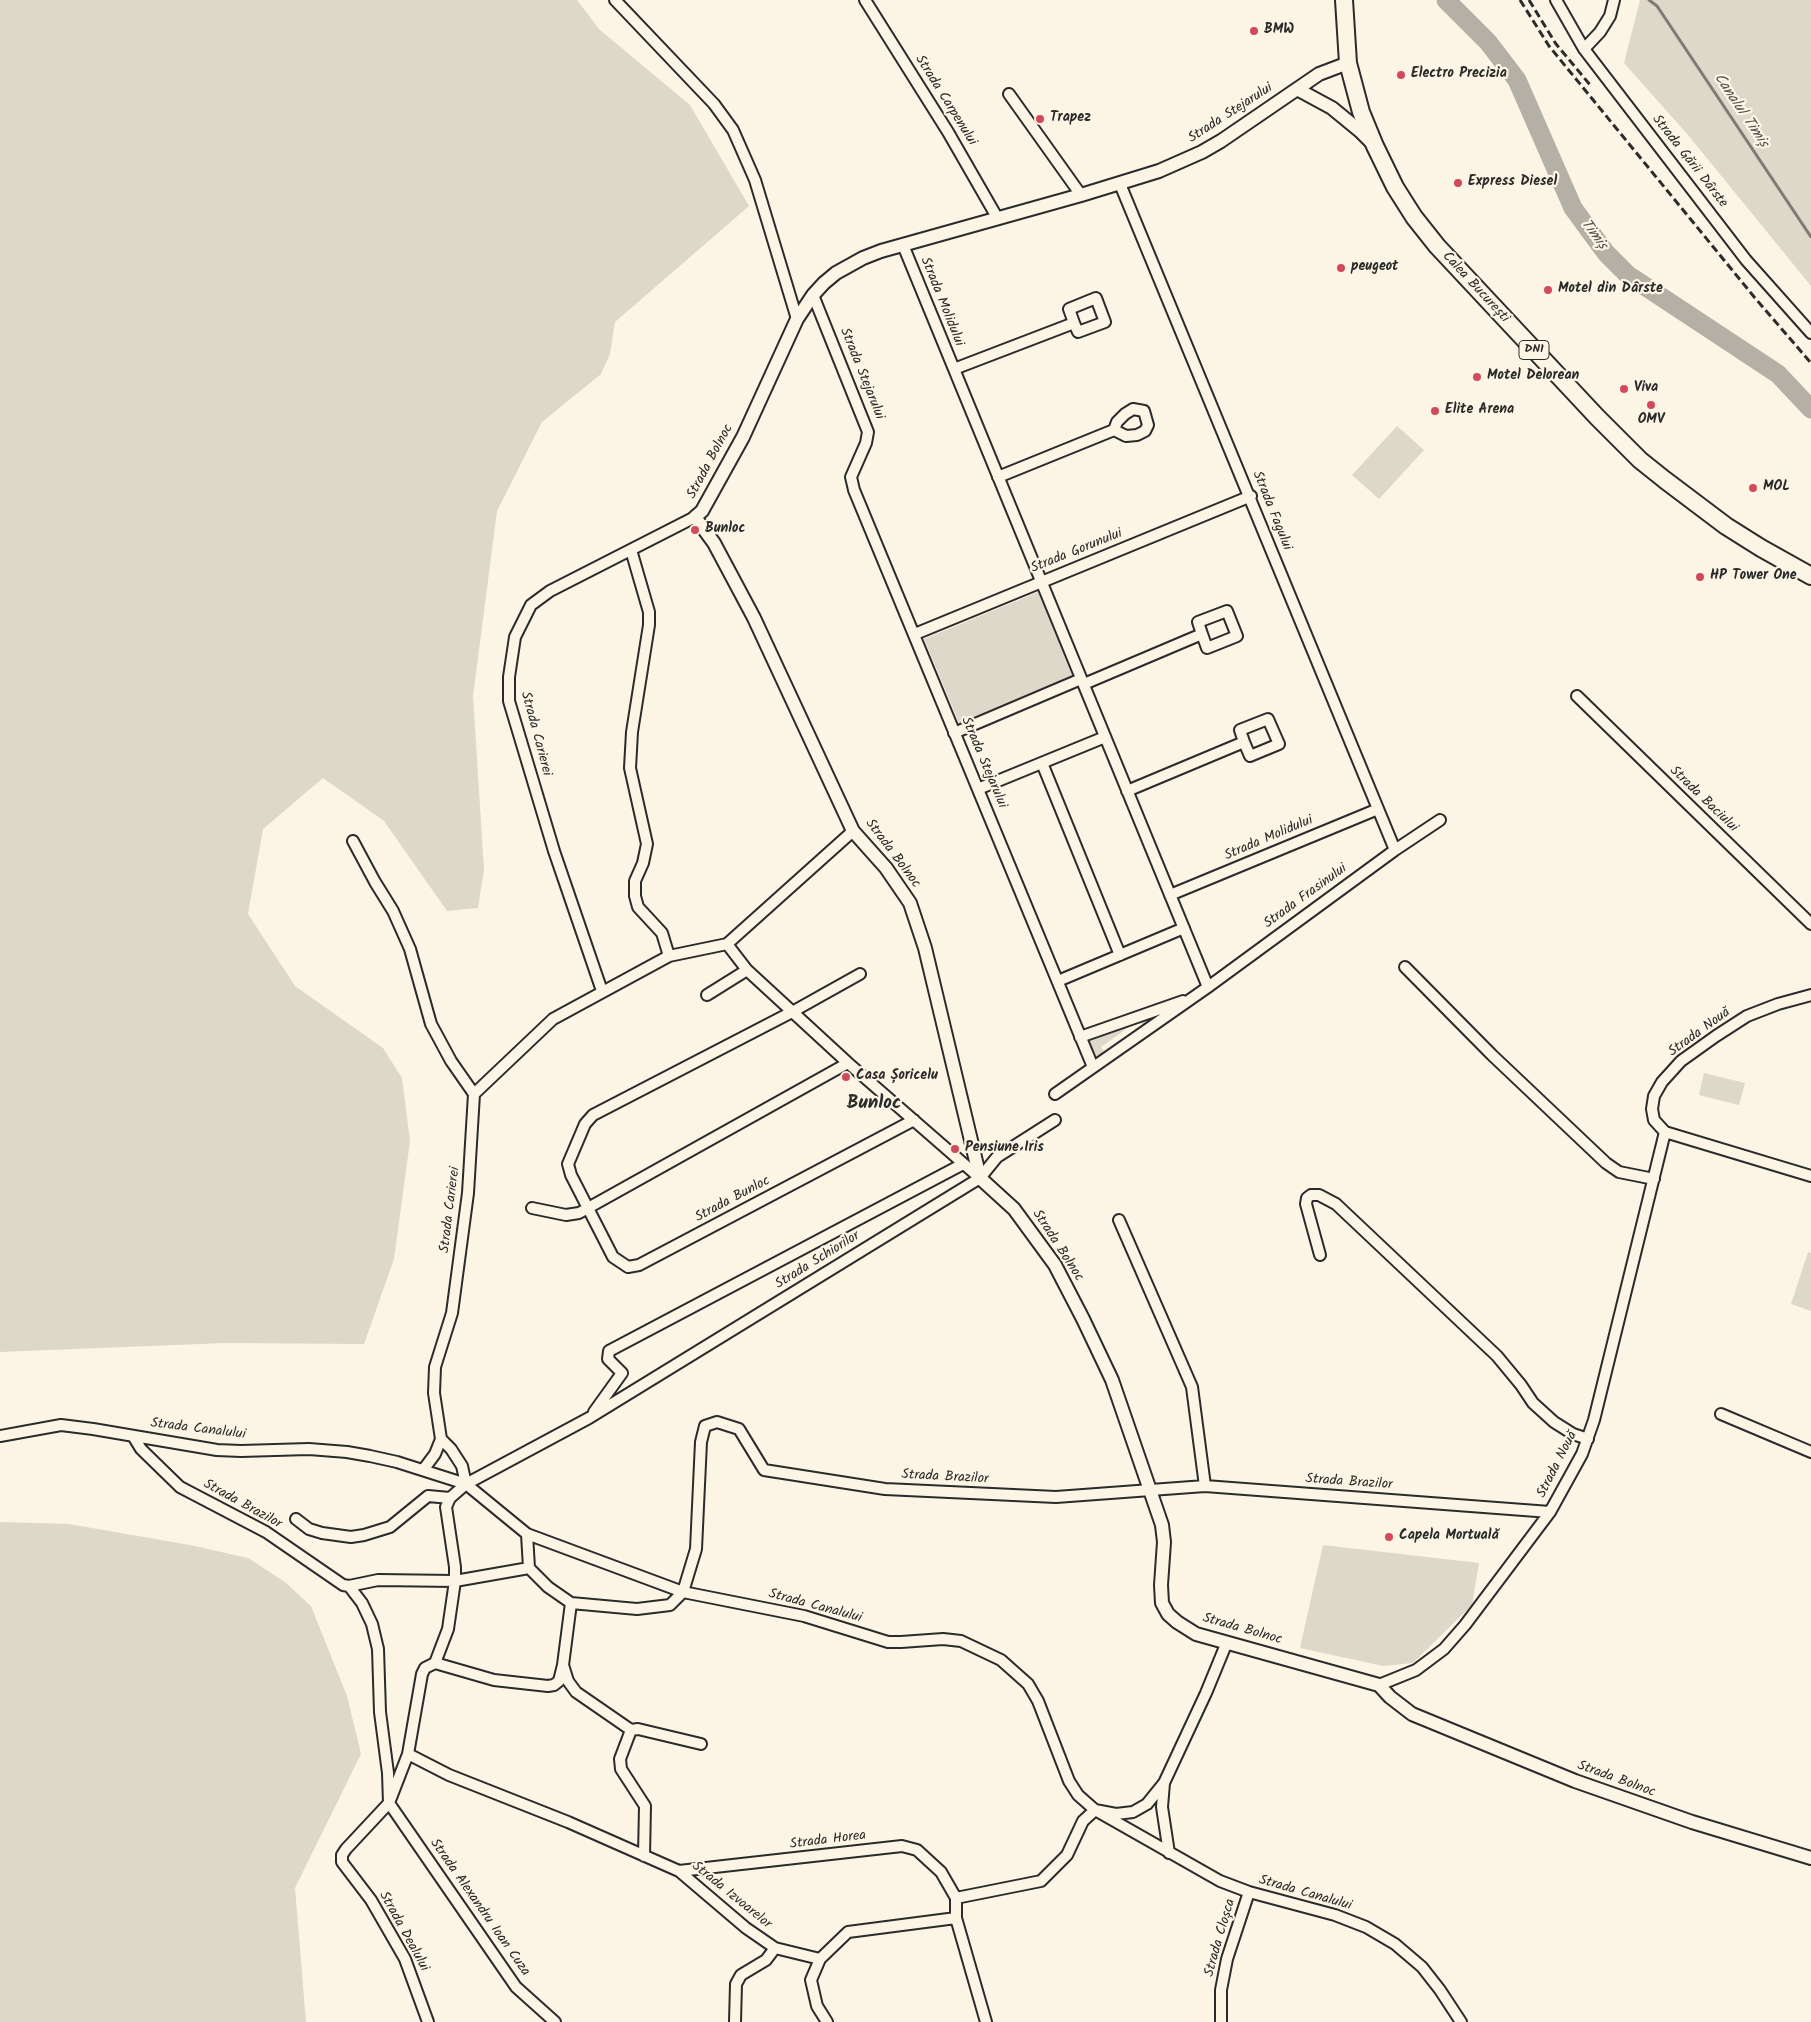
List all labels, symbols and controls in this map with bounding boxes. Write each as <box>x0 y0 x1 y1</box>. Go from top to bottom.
place label: BMW <box>1264 23 1294 39</box>
marker: BMW <box>1248 25 1260 37</box>
street label: Strada Carpenului <box>910 53 980 149</box>
place label: Electro Precizia <box>1411 67 1507 83</box>
marker: Electro Precizia <box>1395 69 1407 81</box>
water label: Canalul Timiș <box>1709 71 1771 151</box>
street label: Strada Stejarului <box>1186 80 1276 148</box>
place label: Trapez <box>1050 111 1091 127</box>
street label: Strada Gării Dârste <box>1648 112 1730 212</box>
marker: Trapez <box>1034 113 1046 125</box>
place label: Express Diesel <box>1468 175 1557 191</box>
marker: Express Diesel <box>1452 177 1464 189</box>
water label: Timiș <box>1576 216 1610 254</box>
street label: Calea București <box>1438 249 1512 327</box>
street label: Strada Molidului <box>915 255 967 349</box>
place label: peugeot <box>1351 260 1398 276</box>
marker: peugeot <box>1335 262 1347 274</box>
place label: Motel din Dârste <box>1558 282 1663 298</box>
marker: Motel din Dârste <box>1542 284 1554 296</box>
street label: Strada Stejarului <box>835 326 887 422</box>
road number: DN1 <box>1519 340 1549 360</box>
place label: Motel Delorean <box>1487 369 1579 385</box>
marker: Motel Delorean <box>1471 371 1483 383</box>
place label: Viva <box>1634 381 1658 397</box>
marker: Viva <box>1618 383 1630 395</box>
marker: OMV <box>1645 399 1657 411</box>
place label: Elite Arena <box>1445 403 1514 419</box>
marker: Elite Arena <box>1429 405 1441 417</box>
place label: OMV <box>1638 413 1664 429</box>
street label: Strada Bolnoc <box>684 422 738 502</box>
street label: Strada Fagului <box>1247 469 1295 553</box>
place label: MOL <box>1763 480 1790 496</box>
marker: MOL <box>1747 482 1759 494</box>
place label: Bunloc <box>705 522 745 538</box>
marker: Bunloc <box>689 524 701 536</box>
street label: Strada Gorunului <box>1029 526 1125 578</box>
place label: HP Tower One <box>1710 569 1797 585</box>
marker: HP Tower One <box>1694 571 1706 583</box>
street label: Strada Carierei <box>516 690 554 778</box>
street label: Strada Stejarului <box>956 715 1010 811</box>
street label: Strada Baciului <box>1665 763 1741 837</box>
street label: Strada Molidului <box>1222 813 1316 865</box>
street label: Strada Bolnoc <box>861 816 923 892</box>
street label: Strada Frasinului <box>1261 861 1351 933</box>
street label: Strada Nouă <box>1666 1005 1734 1061</box>
place label: Casa Șoricelu <box>856 1069 938 1085</box>
marker: Casa Șoricelu <box>840 1071 852 1083</box>
district label: Bunloc <box>847 1094 901 1116</box>
place label: Pensiune Iris <box>965 1141 1044 1157</box>
marker: Pensiune Iris <box>949 1143 961 1155</box>
street label: Strada Carierei <box>437 1166 465 1254</box>
street label: Strada Bunloc <box>693 1173 773 1227</box>
street label: Strada Bolnoc <box>1028 1207 1086 1285</box>
street label: Strada Schiorilor <box>773 1228 863 1294</box>
street label: Strada Canalului <box>149 1416 247 1444</box>
street label: Strada Nouă <box>1534 1429 1582 1501</box>
street label: Strada Brazilor <box>901 1467 989 1489</box>
street label: Strada Brazilor <box>1305 1472 1393 1494</box>
street label: Strada Brazilor <box>200 1477 284 1533</box>
place label: Capela Mortuală <box>1399 1529 1499 1545</box>
marker: Capela Mortuală <box>1383 1531 1395 1543</box>
street label: Strada Canalului <box>767 1586 863 1628</box>
street label: Strada Bolnoc <box>1200 1611 1284 1649</box>
street label: Strada Bolnoc <box>1575 1758 1657 1802</box>
street label: Strada Horea <box>789 1828 867 1854</box>
street label: Strada Alexandru Ioan Cuza <box>425 1836 533 1980</box>
street label: Strada Izvoarelor <box>688 1859 774 1933</box>
street label: Strada Canalului <box>1257 1873 1353 1915</box>
street label: Strada Dealului <box>374 1889 432 1975</box>
street label: Strada Cloșca <box>1202 1897 1240 1979</box>

